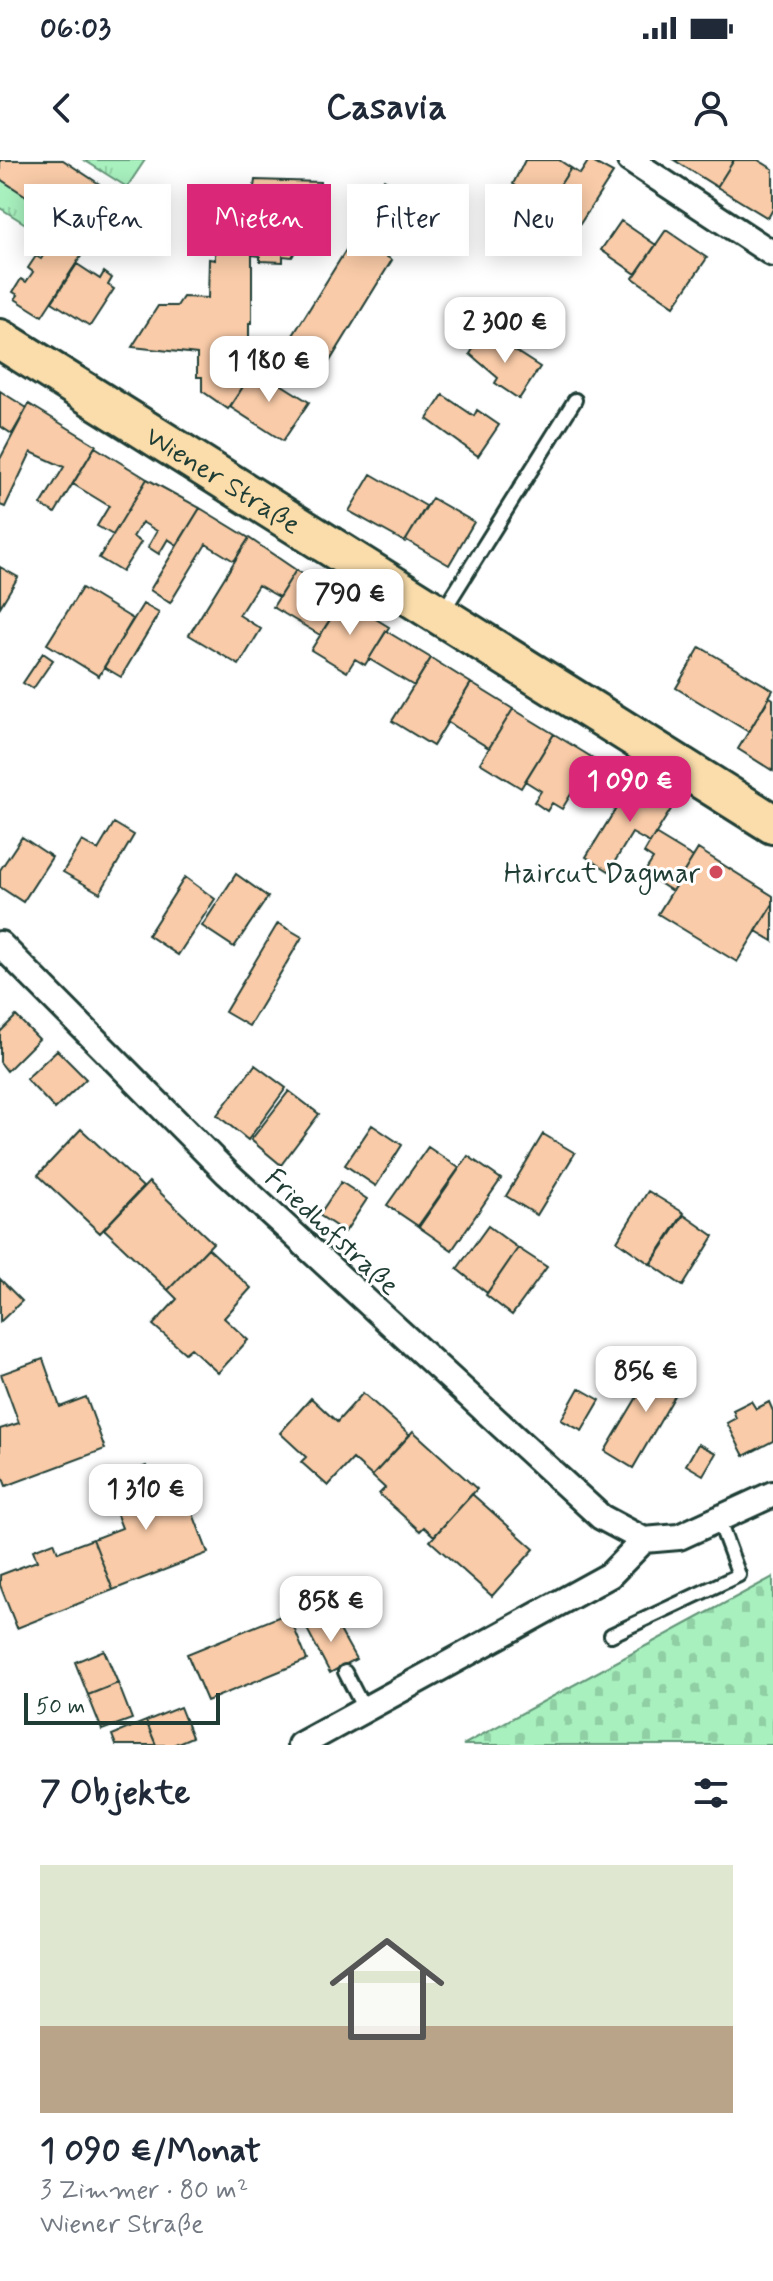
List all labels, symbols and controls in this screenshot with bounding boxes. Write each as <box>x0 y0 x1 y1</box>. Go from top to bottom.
text: 06:03 <box>40 9 111 48</box>
text: Casavia <box>326 85 447 132</box>
icon: back <box>40 86 84 130</box>
icon: person <box>689 86 733 130</box>
chip: Kaufen <box>24 184 171 256</box>
chip: Mieten <box>187 184 331 256</box>
chip: Filter <box>347 184 469 256</box>
chip: Neu <box>485 184 582 256</box>
pin: 2 300 € <box>431 297 579 365</box>
text: 2 300 € <box>462 306 548 340</box>
pin: 1 180 € <box>195 336 343 404</box>
text: 1 180 € <box>228 345 310 379</box>
street label: Wiener Straße <box>138 419 307 544</box>
pin: 790 € <box>294 569 406 637</box>
text: 790 € <box>314 578 386 612</box>
pin: 1 090 € <box>556 756 704 824</box>
text: 1 090 € <box>587 765 673 799</box>
place label: Haircut Dagmar <box>504 856 700 895</box>
marker: Haircut Dagmar <box>707 863 725 881</box>
street label: Friedhofstraße <box>256 1161 407 1305</box>
pin: 856 € <box>590 1346 702 1414</box>
text: 856 € <box>614 1355 678 1389</box>
pin: 1 310 € <box>72 1464 220 1532</box>
text: 1 310 € <box>107 1473 185 1507</box>
pin: 858 € <box>275 1576 387 1644</box>
text: 858 € <box>298 1585 364 1619</box>
scale bar <box>24 1689 220 1725</box>
text: 50 m <box>36 1693 85 1721</box>
text: 7 Objekte <box>40 1771 190 1816</box>
icon: filters <box>689 1771 733 1815</box>
icon: home <box>315 1917 459 2061</box>
text: 1 090 €/Monat <box>40 2129 261 2174</box>
text: 3 Zimmer · 80 m² <box>40 2174 248 2208</box>
text: Wiener Straße <box>40 2208 204 2242</box>

